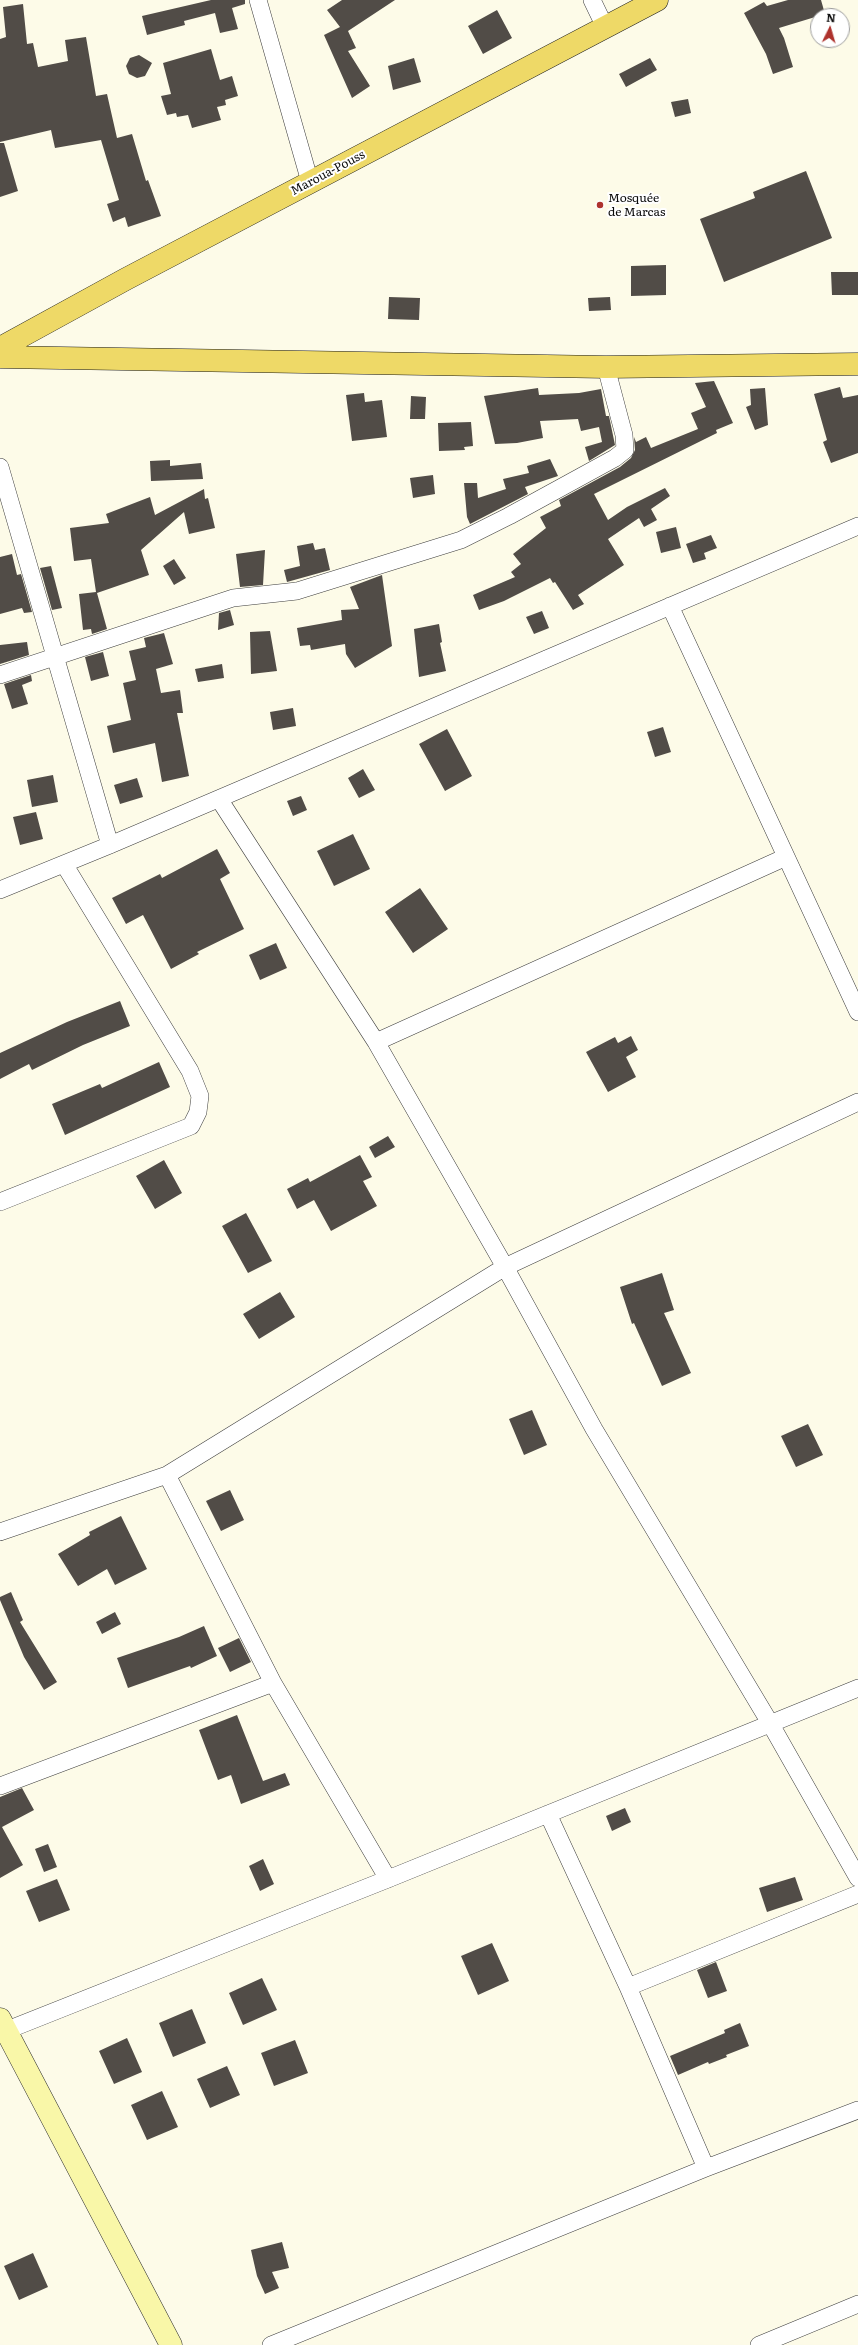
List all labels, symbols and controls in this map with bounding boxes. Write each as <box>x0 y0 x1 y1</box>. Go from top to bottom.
north arrow <box>810 8 850 48</box>
text: N <box>826 9 836 25</box>
street label: Maroua-Pouss <box>289 147 367 199</box>
place label: Mosquée de Marcas <box>608 191 665 219</box>
marker: Mosquée de Marcas <box>595 200 605 210</box>

